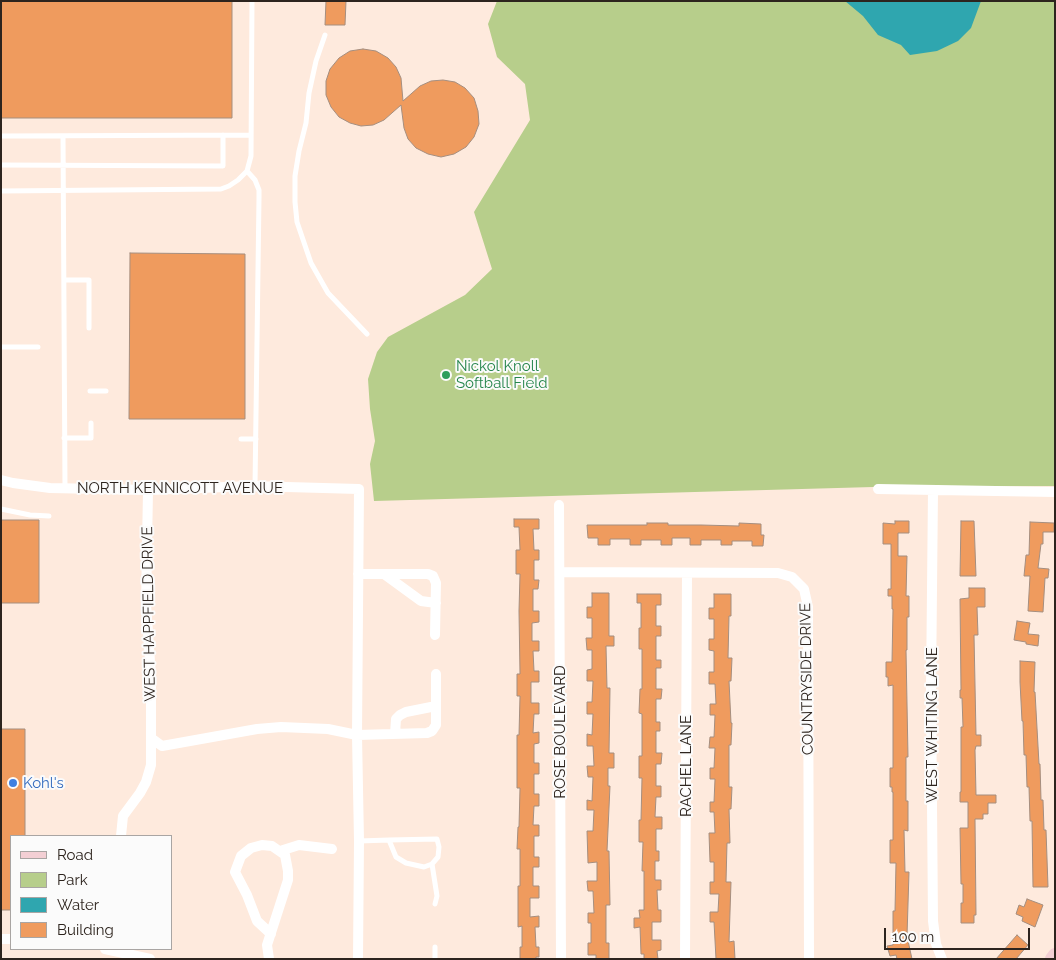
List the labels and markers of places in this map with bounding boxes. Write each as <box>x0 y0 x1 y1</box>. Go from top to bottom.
place label: Nickol Knoll Softball Field <box>456 357 548 392</box>
marker: Nickol Knoll Softball Field <box>440 369 452 381</box>
place label: Kohl's <box>23 774 64 792</box>
marker: Kohl's <box>7 777 19 789</box>

